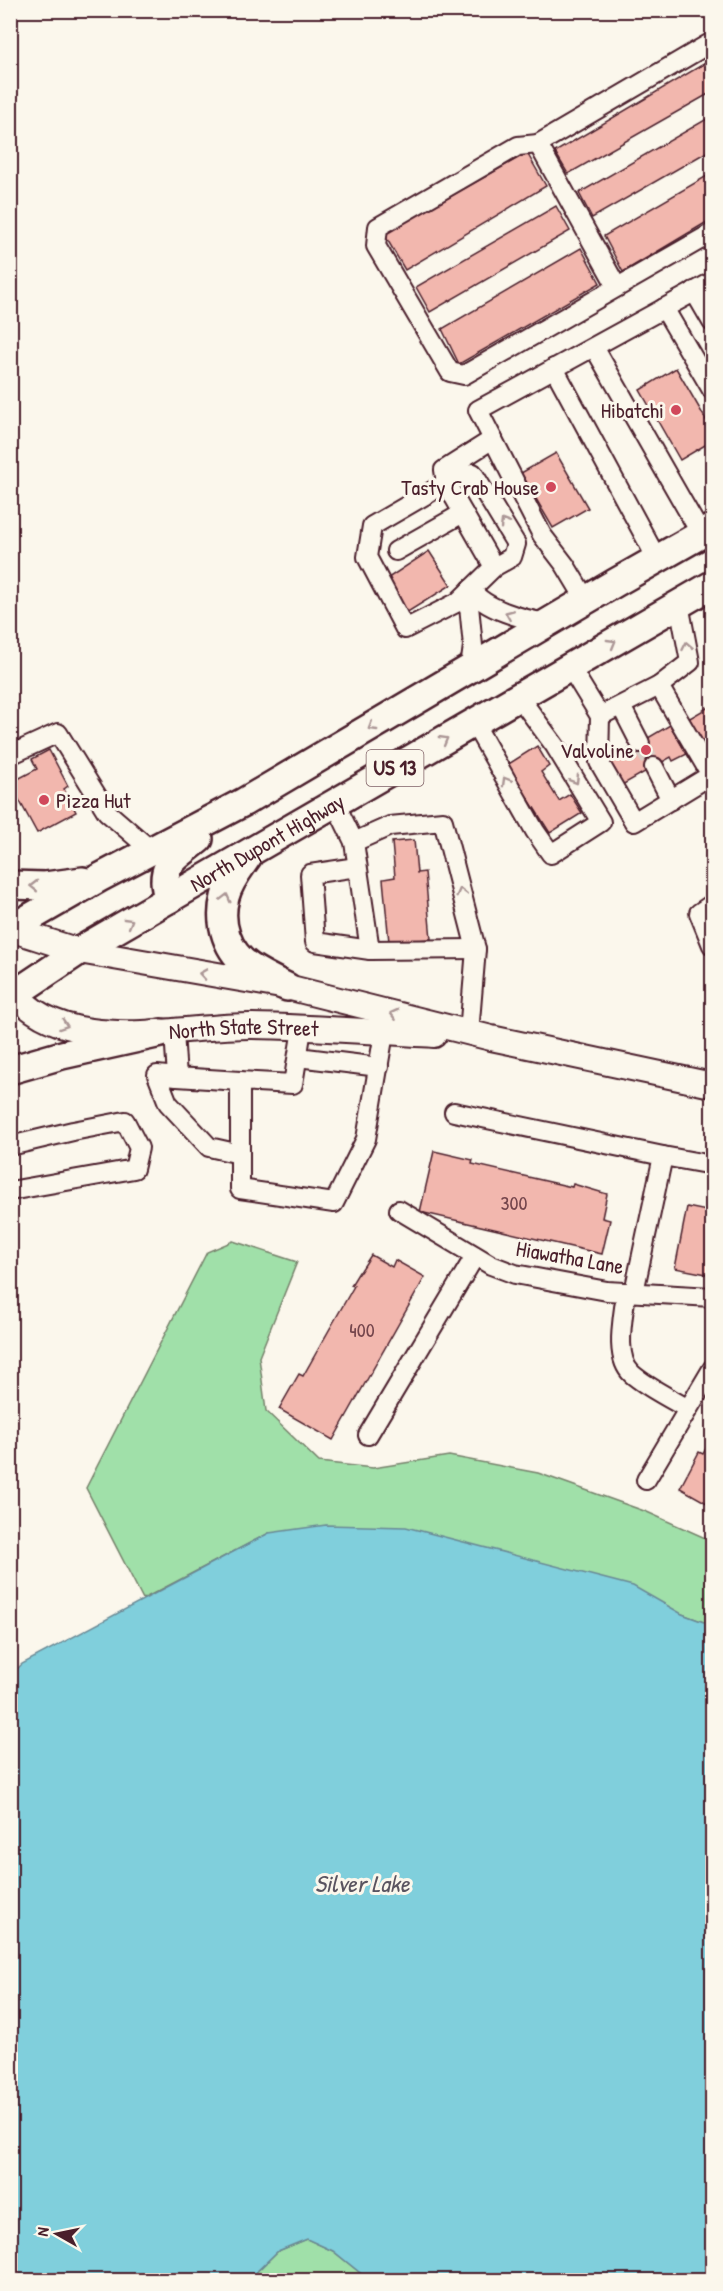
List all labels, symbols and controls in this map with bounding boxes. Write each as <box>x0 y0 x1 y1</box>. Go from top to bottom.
place label: Hibatchi <box>601 395 664 425</box>
marker: Hibatchi <box>669 403 683 417</box>
place label: Tasty Crab House <box>401 472 539 502</box>
marker: Tasty Crab House <box>544 480 558 494</box>
one-way arrow <box>499 519 511 529</box>
one-way arrow <box>505 609 516 621</box>
one-way arrow <box>606 638 617 650</box>
one-way arrow <box>681 642 694 652</box>
one-way arrow <box>368 719 378 731</box>
place label: Valvoline <box>560 735 634 765</box>
one-way arrow <box>437 736 448 747</box>
marker: Valvoline <box>639 743 653 757</box>
road number: US 13 <box>366 750 424 786</box>
one-way arrow <box>568 774 580 784</box>
one-way arrow <box>501 777 513 787</box>
place label: Pizza Hut <box>56 785 131 815</box>
street label: North Dupont Highway <box>184 786 350 899</box>
marker: Pizza Hut <box>37 793 51 807</box>
one-way arrow <box>30 880 39 892</box>
one-way arrow <box>456 887 469 897</box>
one-way arrow <box>219 893 231 904</box>
one-way arrow <box>123 917 133 929</box>
one-way arrow <box>198 968 208 980</box>
one-way arrow <box>389 1009 399 1021</box>
street label: North State Street <box>168 1011 320 1046</box>
one-way arrow <box>58 1017 69 1030</box>
house number: 300 <box>501 1189 527 1216</box>
street label: Hiawatha Lane <box>514 1233 626 1281</box>
house number: 400 <box>349 1316 375 1343</box>
water label: Silver Lake <box>315 1867 411 1899</box>
north arrow <box>27 2204 87 2264</box>
text: N <box>31 2225 54 2238</box>

